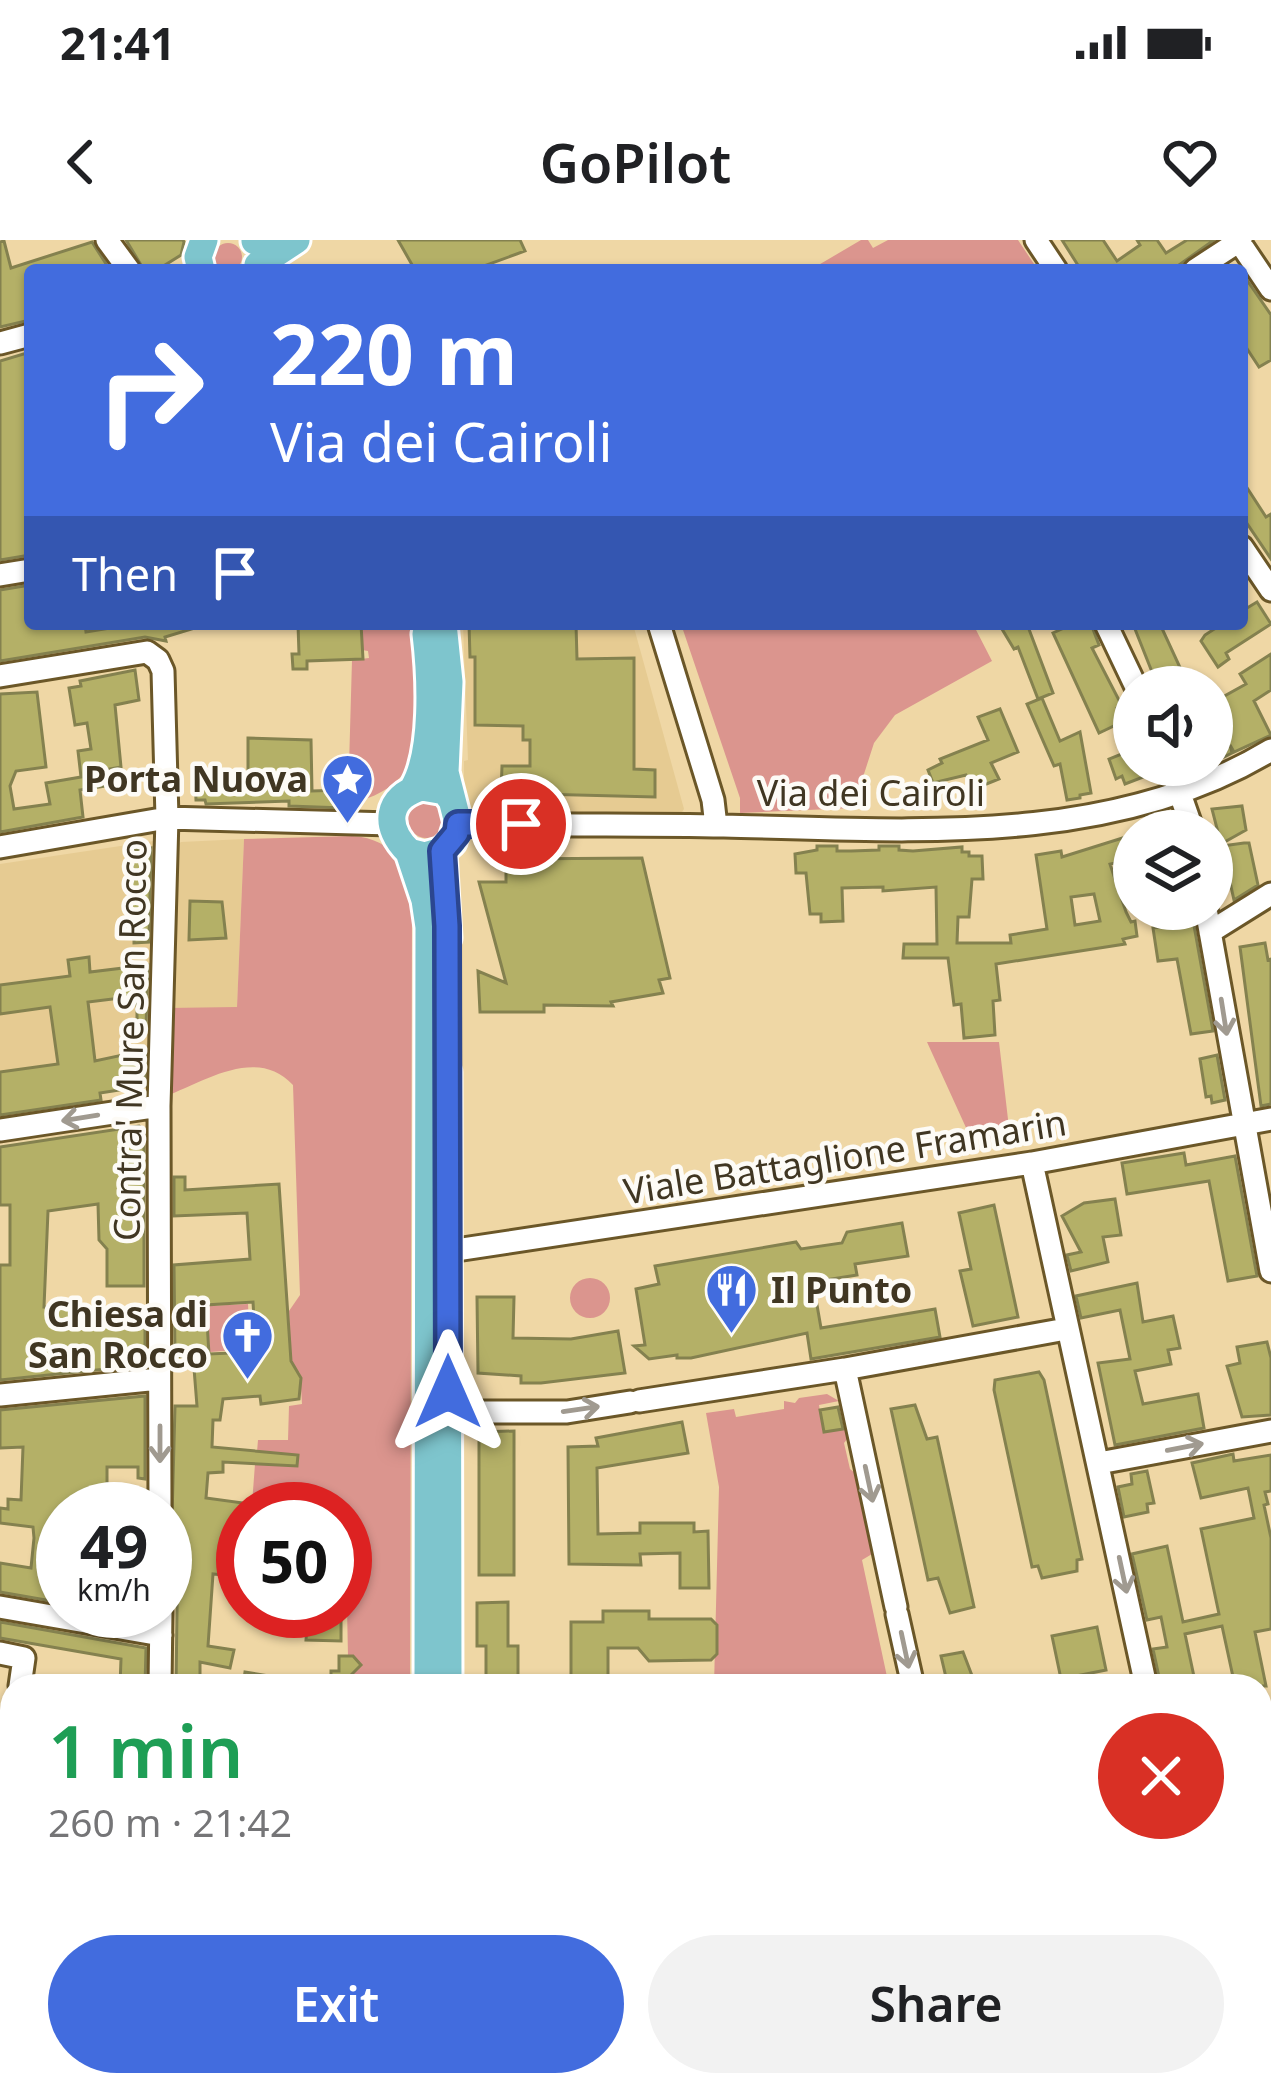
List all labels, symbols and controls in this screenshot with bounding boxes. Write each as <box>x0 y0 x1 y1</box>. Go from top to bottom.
text: 21:41 <box>60 12 176 73</box>
text: GoPilot <box>540 125 731 199</box>
icon: back <box>48 129 114 195</box>
icon: heart <box>1157 129 1223 195</box>
text: 220 m <box>270 295 518 410</box>
icon: right <box>72 312 228 468</box>
text: Via dei Cairoli <box>270 404 612 478</box>
icon: arrive <box>202 540 268 606</box>
text: Then <box>72 543 178 604</box>
map controls <box>1113 666 1233 930</box>
button: sound <box>1113 666 1233 786</box>
place icon: Porta Nuova <box>319 751 375 825</box>
place label: Porta Nuova <box>84 754 308 803</box>
street label: Via dei Cairoli <box>757 768 985 817</box>
pin <box>470 773 572 875</box>
icon: arrive <box>488 791 554 857</box>
button: layers <box>1113 810 1233 930</box>
street label: Contra' Mure San Rocco <box>101 839 158 1241</box>
one-way arrow <box>1214 997 1237 1036</box>
street label: Viale Battaglione Framarin <box>620 1097 1070 1216</box>
one-way arrow <box>61 1107 100 1130</box>
restaurant icon: Il Punto <box>704 1262 760 1336</box>
place label: Il Punto <box>771 1265 912 1314</box>
place label: Chiesa di San Rocco <box>28 1289 208 1379</box>
church icon: Chiesa di San Rocco <box>219 1307 275 1381</box>
position arrow <box>385 1329 511 1455</box>
one-way arrow <box>561 1398 600 1420</box>
one-way arrow <box>149 1424 171 1463</box>
one-way arrow <box>1165 1435 1204 1457</box>
one-way arrow <box>859 1464 882 1502</box>
speed limit sign: 50 <box>216 1482 372 1638</box>
text: 49 <box>80 1504 148 1586</box>
one-way arrow <box>1113 1555 1136 1593</box>
text: km/h <box>77 1569 151 1610</box>
one-way arrow <box>895 1631 918 1669</box>
text: 1 min <box>48 1701 243 1799</box>
button: close <box>1098 1713 1224 1839</box>
text: 260 m · 21:42 <box>48 1795 292 1848</box>
button: Exit <box>48 1935 624 2073</box>
button: Share <box>648 1935 1224 2073</box>

